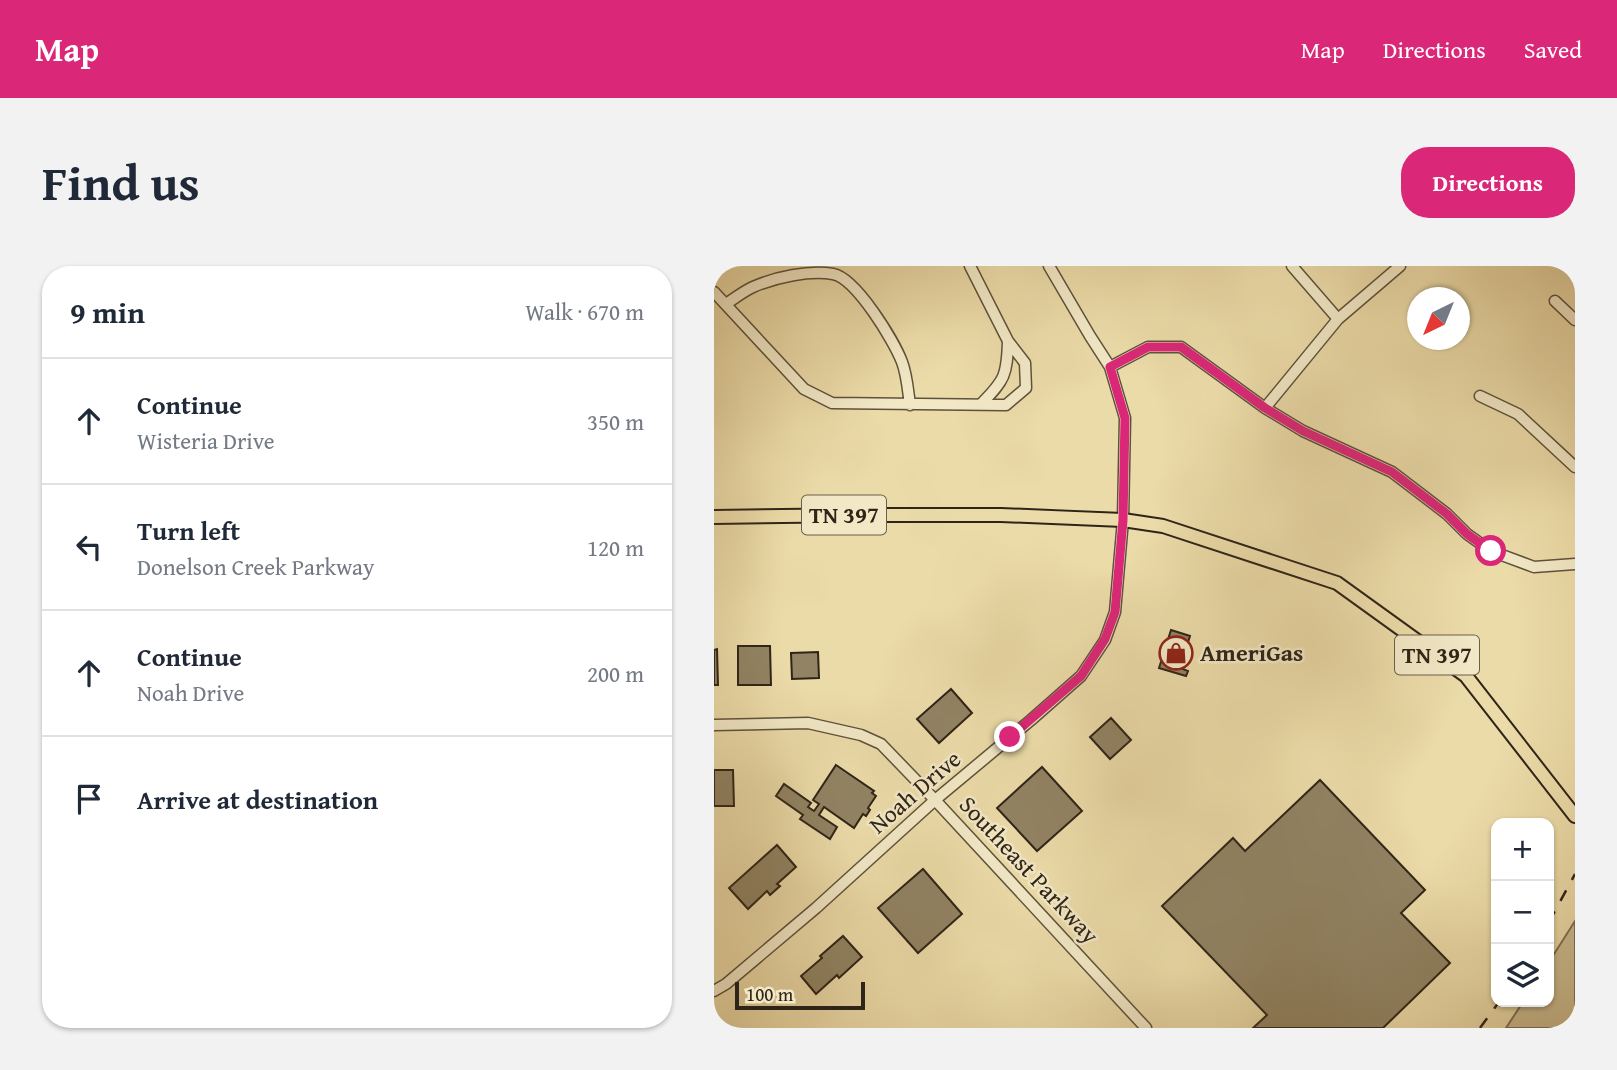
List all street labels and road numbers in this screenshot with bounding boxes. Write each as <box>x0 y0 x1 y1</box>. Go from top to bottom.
road number: TN 397 <box>802 496 886 534</box>
road number: TN 397 <box>1395 636 1479 674</box>
street label: Noah Drive <box>861 742 968 842</box>
street label: Southeast Parkway <box>951 788 1107 952</box>

